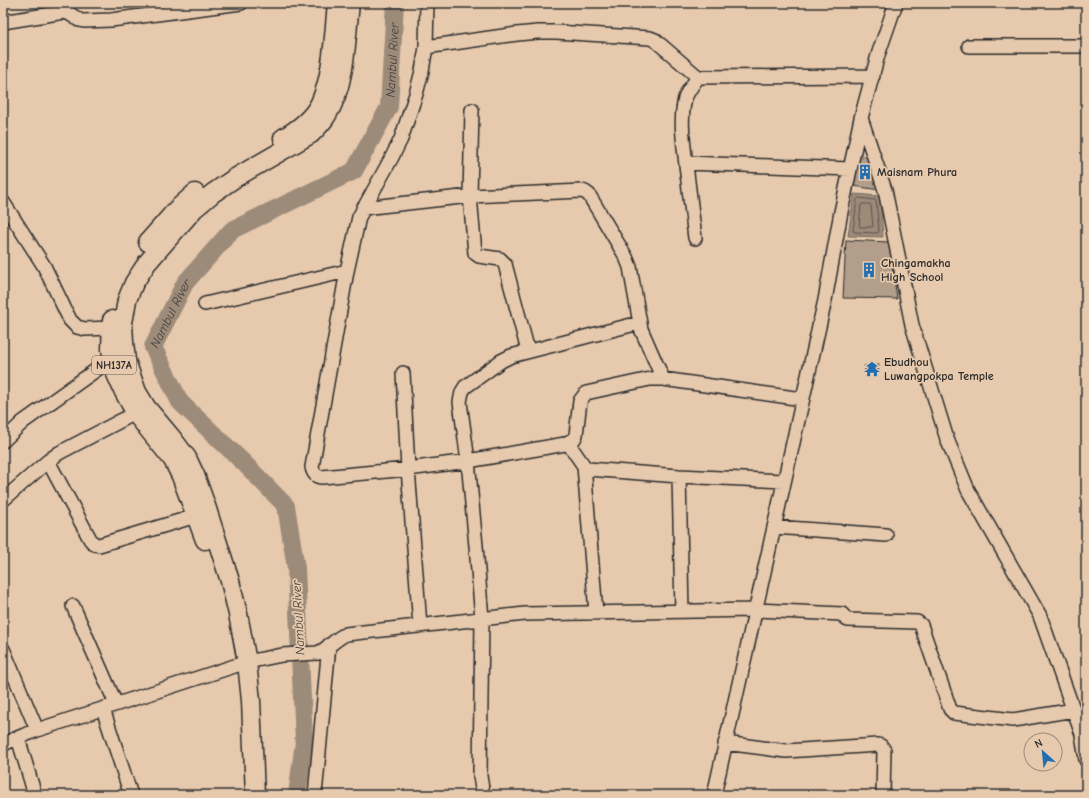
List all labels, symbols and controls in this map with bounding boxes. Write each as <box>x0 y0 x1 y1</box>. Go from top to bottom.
water label: Nambul River <box>382 22 401 98</box>
building icon: Maisnam Phura <box>856 163 874 181</box>
place label: Maisnam Phura <box>877 165 957 179</box>
place label: Chingamakha High School <box>881 256 951 284</box>
building icon: Chingamakha High School <box>860 261 878 279</box>
water label: Nambul River <box>146 275 194 350</box>
place label: Ebudhou Luwangpokpa Temple <box>884 355 994 383</box>
road number: NH137A <box>92 356 136 374</box>
temple icon: Ebudhou Luwangpokpa Temple <box>863 360 881 378</box>
water label: Nambul River <box>289 579 307 656</box>
north arrow <box>1023 732 1063 772</box>
text: N <box>1033 736 1045 751</box>

